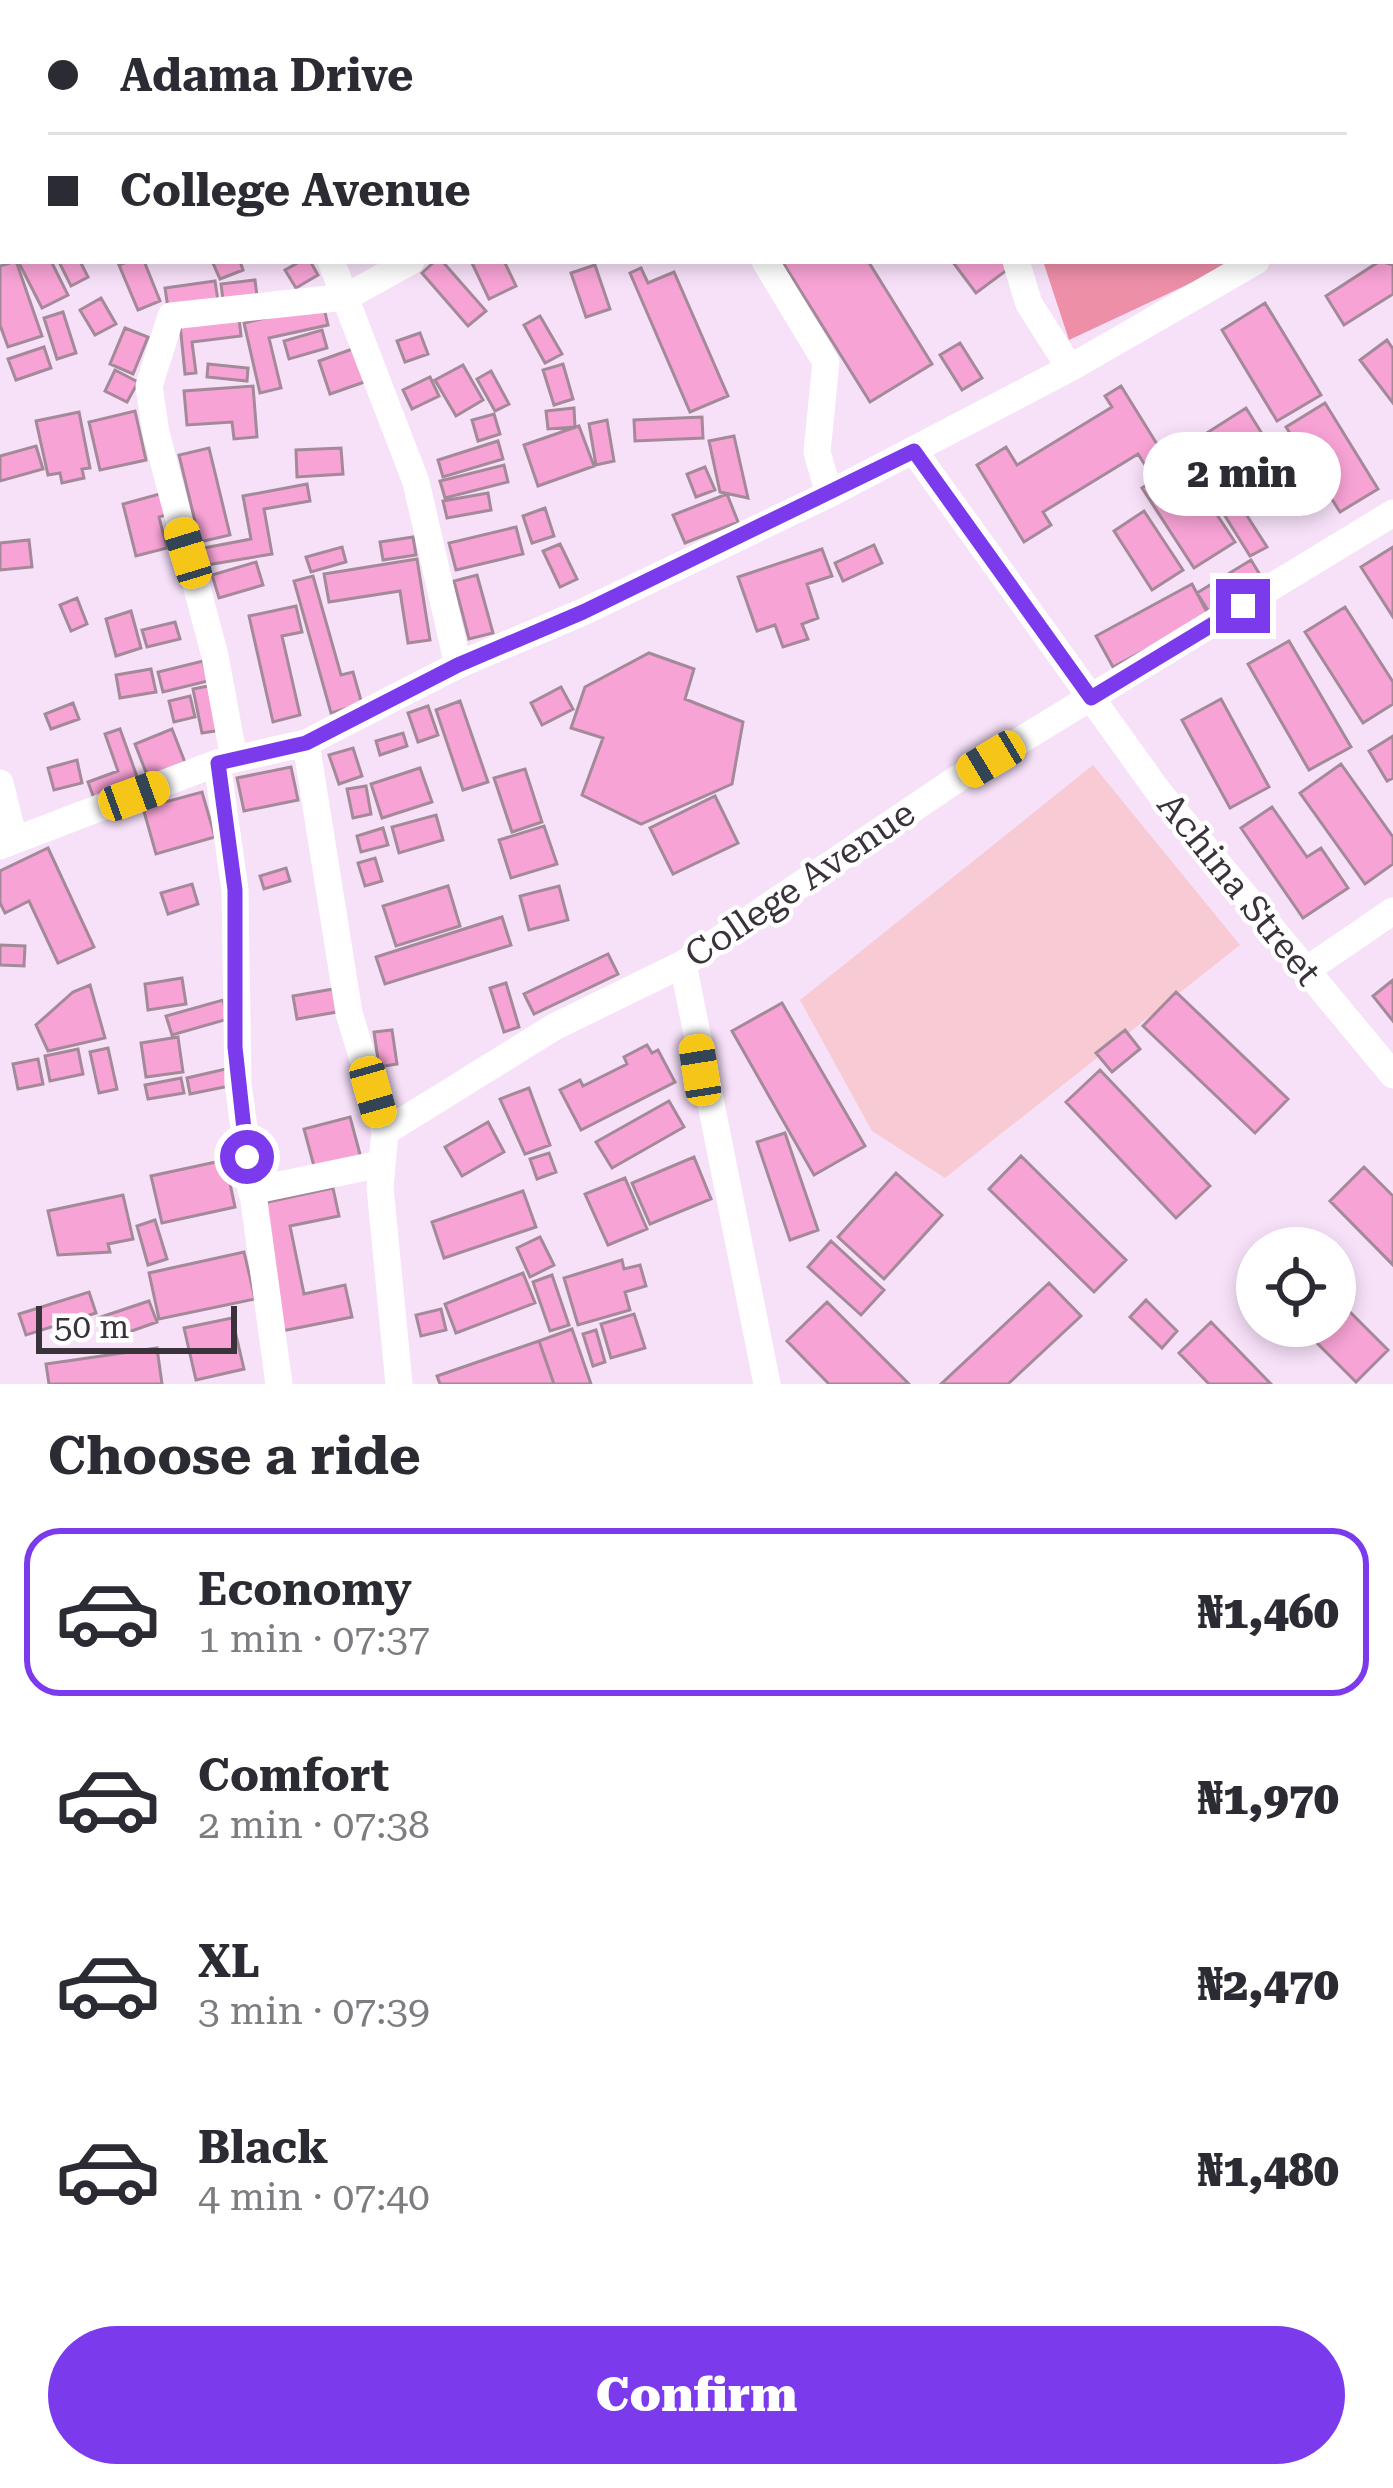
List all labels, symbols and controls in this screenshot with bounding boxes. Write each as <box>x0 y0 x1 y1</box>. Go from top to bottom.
text: Adama Drive <box>120 49 413 102</box>
text: College Avenue <box>120 164 471 217</box>
callout: 2 min <box>1144 432 1342 516</box>
text: 2 min <box>1187 451 1297 497</box>
car <box>160 513 216 593</box>
route end <box>1216 579 1270 633</box>
car <box>951 725 1031 793</box>
car <box>94 767 174 825</box>
street label: Achina Street <box>1149 784 1329 994</box>
street label: College Avenue <box>677 792 923 976</box>
car <box>677 1032 723 1108</box>
car <box>346 1052 400 1132</box>
route start <box>220 1130 274 1184</box>
map controls <box>1236 1227 1356 1347</box>
button: locate <box>1236 1227 1356 1347</box>
scale bar <box>36 1300 237 1353</box>
text: 50 m <box>54 1307 129 1346</box>
text: Choose a ride <box>48 1424 421 1487</box>
icon: car <box>54 1558 162 1666</box>
text: Economy <box>198 1563 412 1616</box>
text: ₦1,460 <box>1198 1586 1339 1639</box>
text: 1 min · 07:37 <box>198 1616 430 1662</box>
icon: car <box>54 1744 162 1852</box>
text: Comfort <box>198 1749 389 1802</box>
text: ₦1,970 <box>1198 1772 1339 1825</box>
text: 2 min · 07:38 <box>198 1802 430 1848</box>
icon: car <box>54 1930 162 2038</box>
text: XL <box>198 1935 260 1988</box>
text: ₦2,470 <box>1198 1958 1339 2011</box>
text: 3 min · 07:39 <box>198 1988 430 2034</box>
icon: car <box>54 2116 162 2224</box>
text: Black <box>198 2121 328 2174</box>
text: ₦1,480 <box>1198 2144 1339 2197</box>
text: 4 min · 07:40 <box>198 2174 430 2220</box>
button: Confirm <box>48 2326 1345 2464</box>

